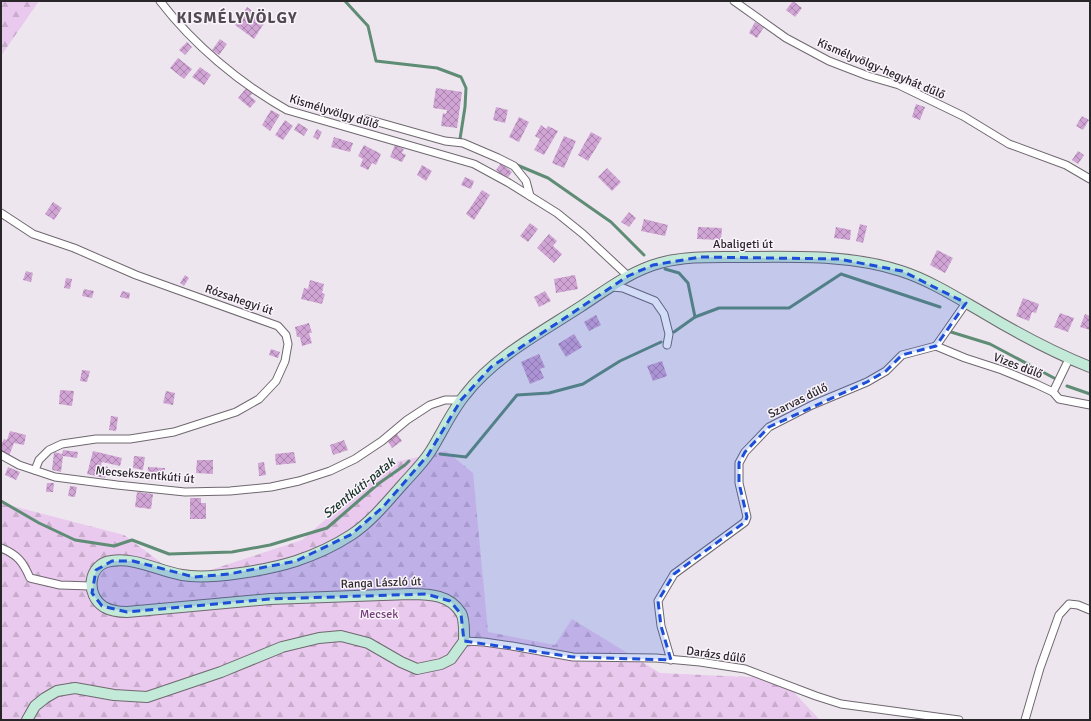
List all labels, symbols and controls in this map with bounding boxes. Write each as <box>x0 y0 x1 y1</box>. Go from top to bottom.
district label: KISMÉLYVÖLGY <box>176 8 298 28</box>
street label: Kismélyvölgy-hegyhát dűlő <box>815 35 947 103</box>
street label: Kismélyvölgy dűlő <box>288 91 380 133</box>
street label: Abaligeti út <box>713 237 773 252</box>
street label: Rózsahegyi út <box>203 281 275 319</box>
street label: Vizes dűlő <box>991 350 1045 382</box>
street label: Szarvas dűlő <box>766 380 830 422</box>
water label: Szentkúti-patak <box>320 453 399 522</box>
street label: Mecsekszentkúti út <box>95 463 195 487</box>
street label: Ranga László út <box>340 574 422 592</box>
park label: Mecsek <box>360 607 398 622</box>
street label: Darázs dűlő <box>685 643 747 667</box>

